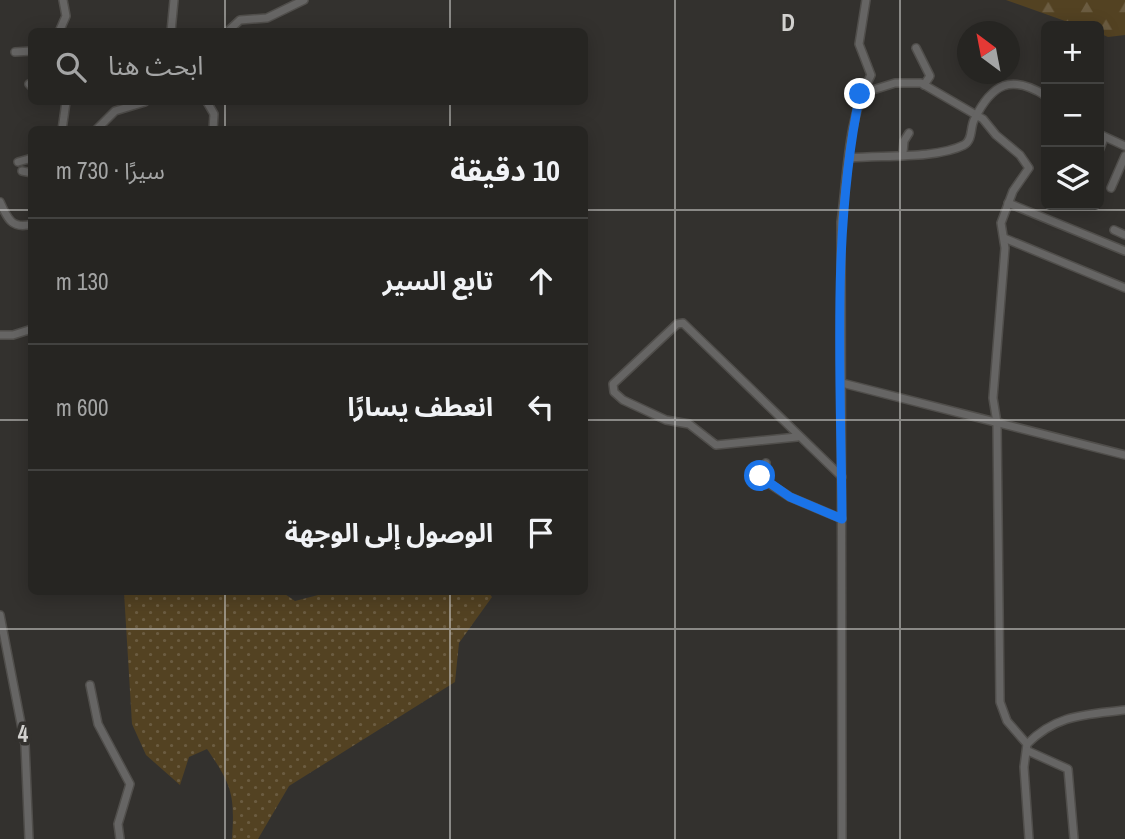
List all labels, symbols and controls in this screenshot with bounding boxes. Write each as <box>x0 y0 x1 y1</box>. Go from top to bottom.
text: D <box>781 7 795 38</box>
north arrow <box>957 21 1020 84</box>
map controls <box>1041 21 1104 210</box>
button: + <box>1041 21 1104 84</box>
search box <box>28 28 588 105</box>
icon: search <box>52 48 90 86</box>
text: ابحث هنا <box>108 48 204 83</box>
route end <box>844 78 875 109</box>
button: − <box>1041 84 1104 147</box>
button: layers <box>1041 147 1104 210</box>
text: 10 دقيقة <box>450 150 560 190</box>
text: سيرًا · 730 m <box>56 155 165 186</box>
icon: ahead <box>522 262 560 300</box>
text: تابع السير <box>383 263 493 298</box>
text: 130 m <box>56 266 108 297</box>
icon: left <box>522 388 560 426</box>
text: انعطف يسارًا <box>347 389 493 424</box>
text: 600 m <box>56 392 108 423</box>
route start <box>744 460 775 491</box>
icon: arrive <box>522 514 560 552</box>
text: الوصول إلى الوجهة <box>285 515 493 550</box>
text: 4 <box>18 718 29 749</box>

